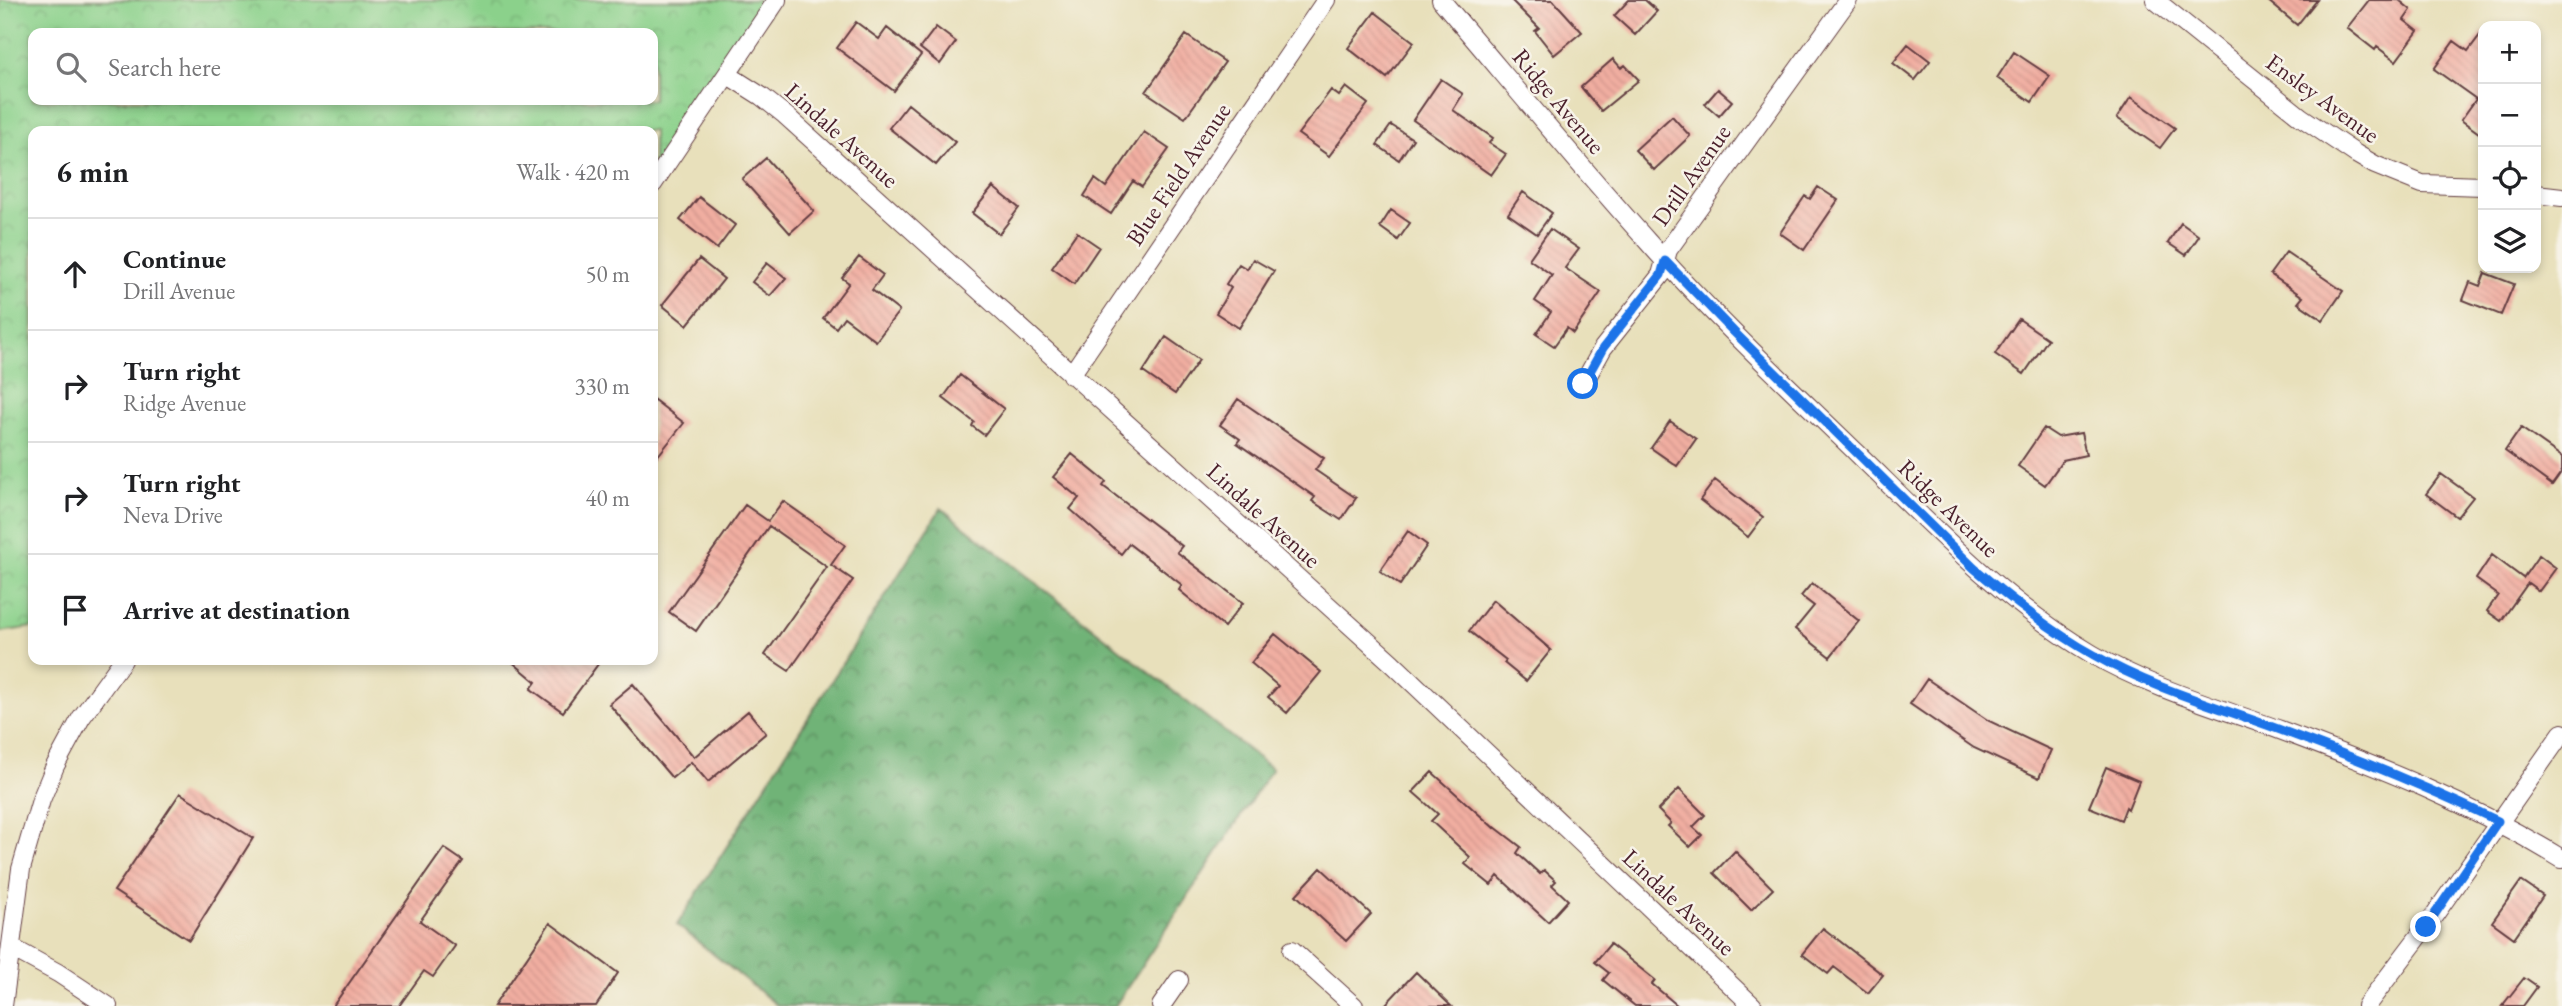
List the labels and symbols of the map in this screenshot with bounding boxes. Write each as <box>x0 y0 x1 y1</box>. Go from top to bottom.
street label: Ridge Avenue <box>1506 42 1612 160</box>
street label: Ensley Avenue <box>2260 46 2386 150</box>
street label: Lindale Avenue <box>778 76 906 194</box>
street label: Blue Field Avenue <box>1119 97 1237 251</box>
street label: Drill Avenue <box>1645 118 1737 232</box>
route start <box>1567 368 1598 399</box>
street label: Ridge Avenue <box>1892 452 2006 564</box>
street label: Lindale Avenue <box>1200 456 1328 574</box>
street label: Lindale Avenue <box>1616 842 1742 962</box>
route end <box>2410 911 2441 942</box>

